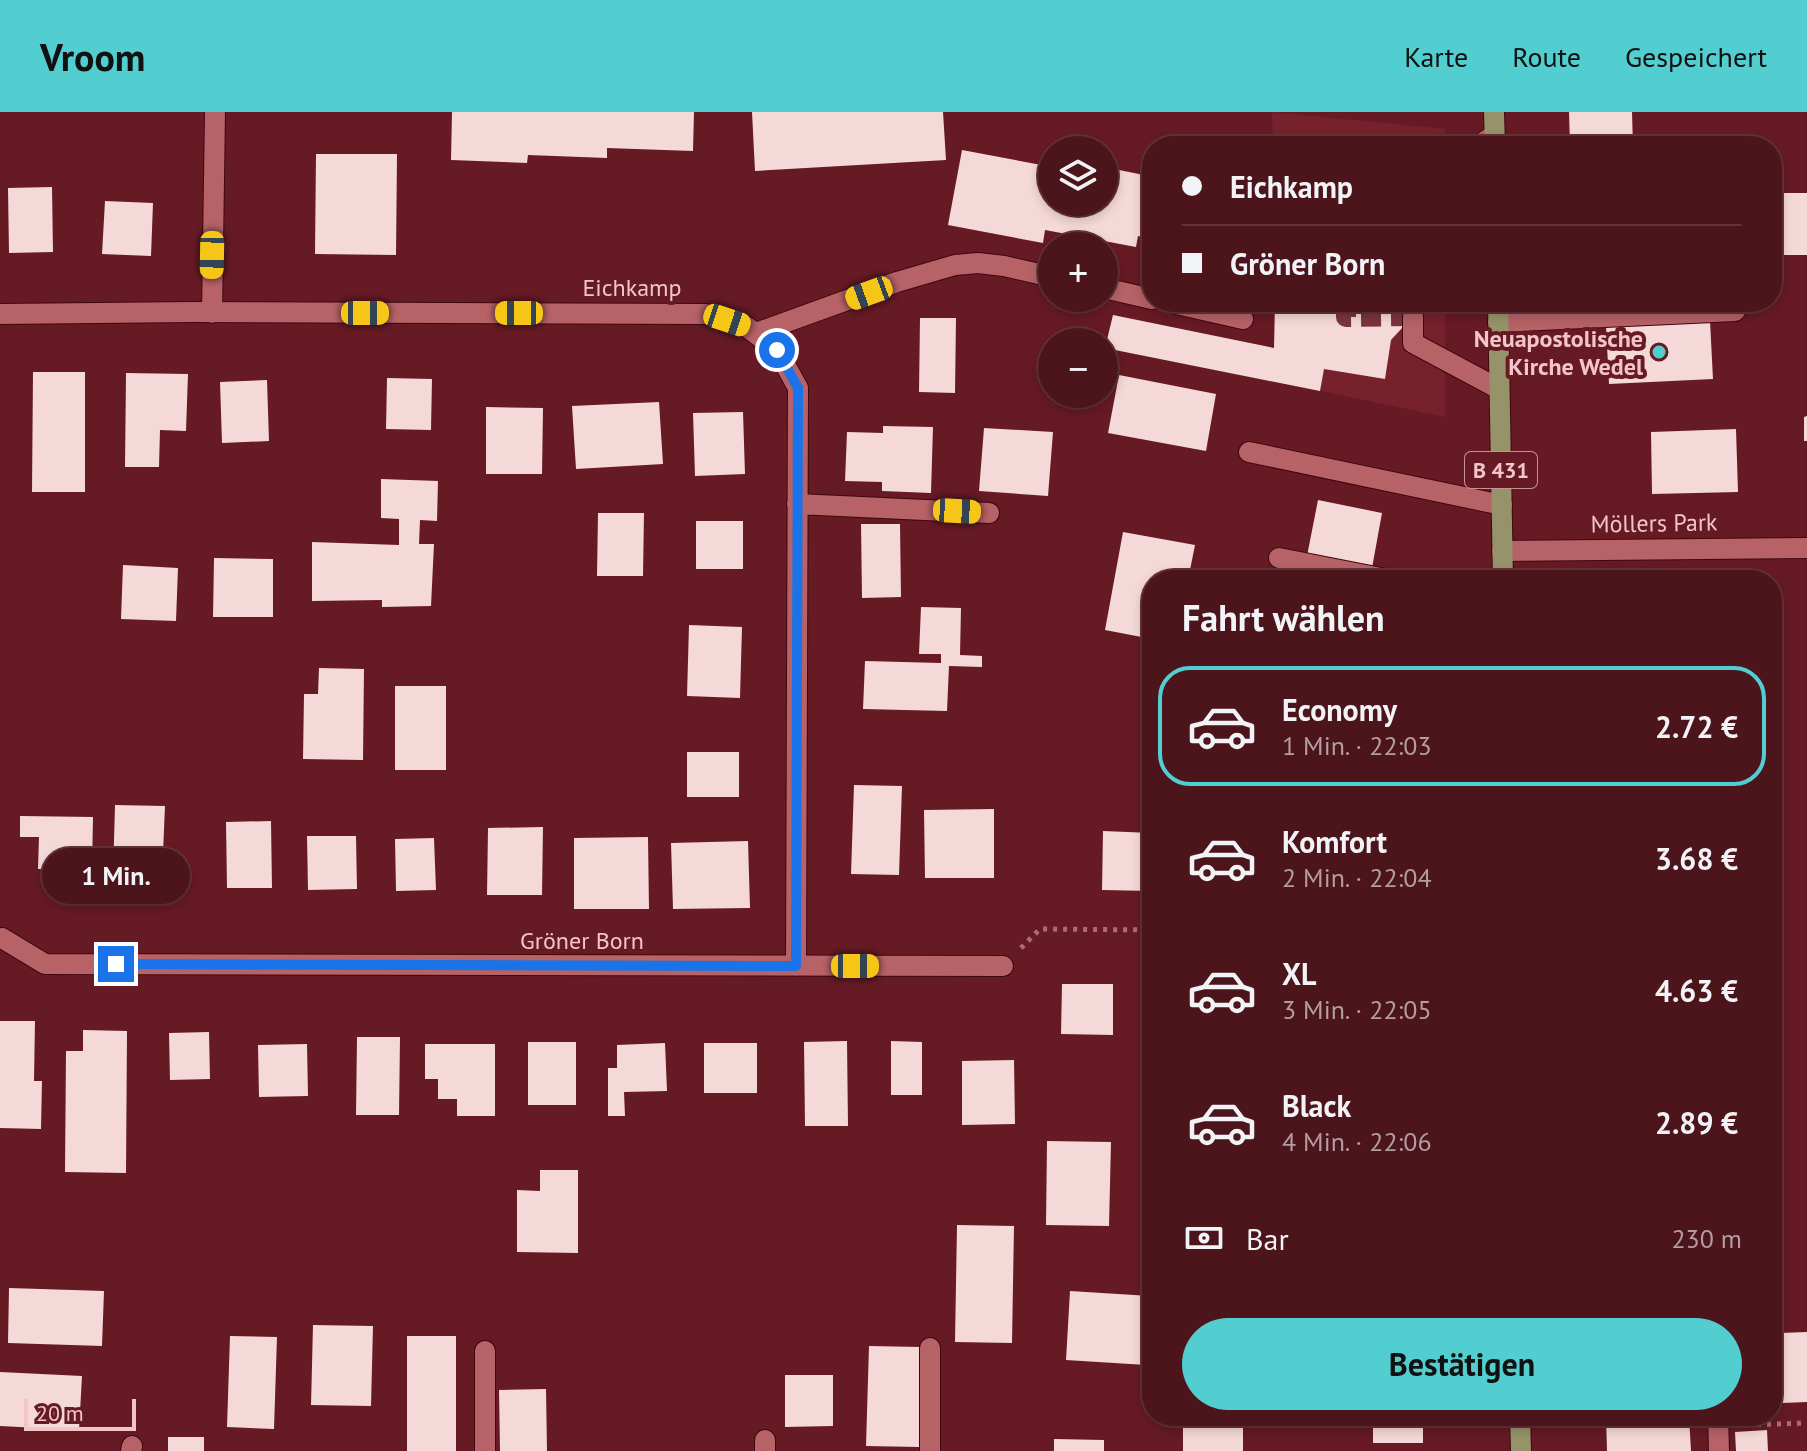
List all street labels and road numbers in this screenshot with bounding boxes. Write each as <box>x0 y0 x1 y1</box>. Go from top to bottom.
street label: Eichkamp <box>582 272 682 303</box>
road number: B 431 <box>1465 452 1537 488</box>
street label: Möllers Park <box>1590 506 1718 540</box>
street label: Gröner Born <box>520 925 644 956</box>

